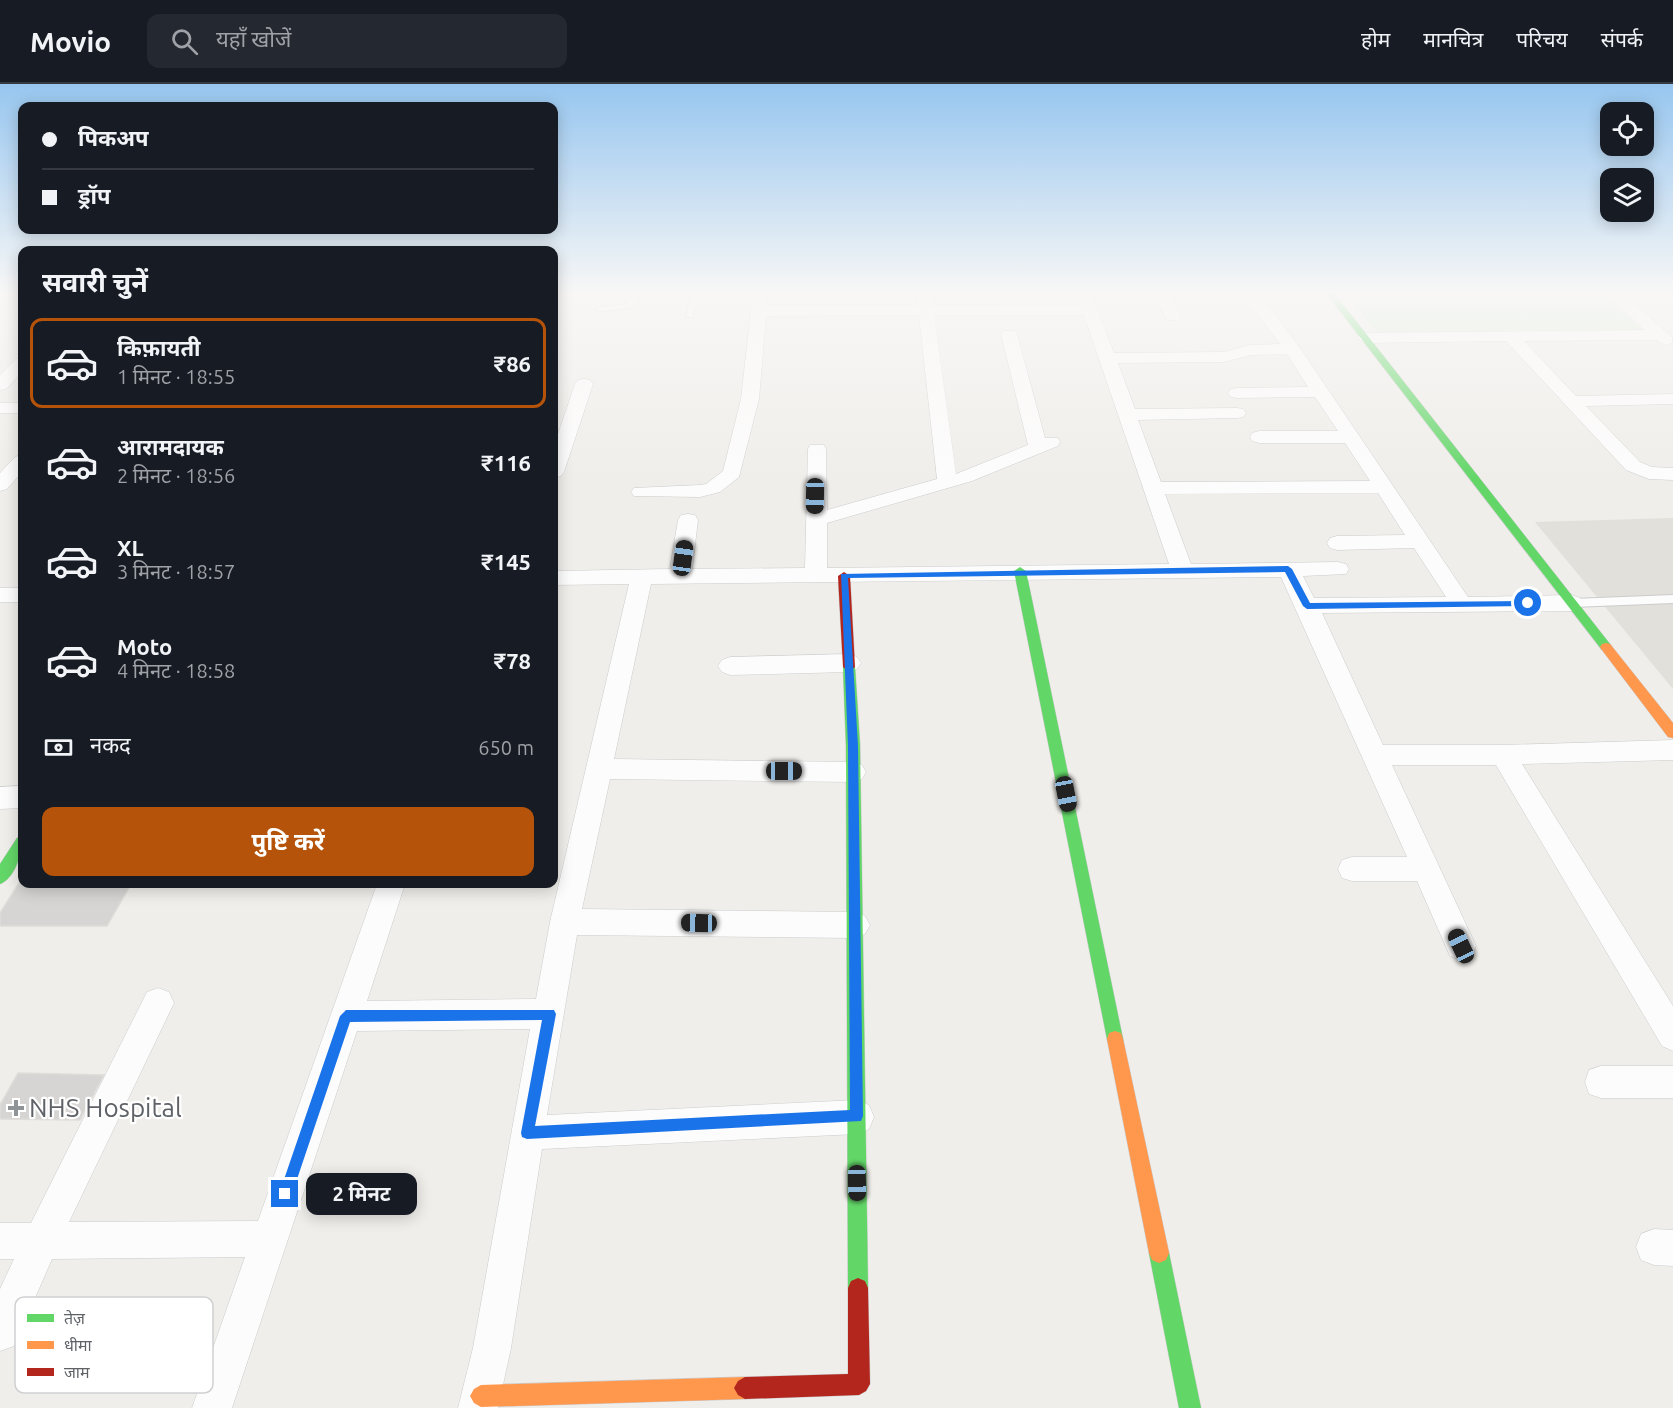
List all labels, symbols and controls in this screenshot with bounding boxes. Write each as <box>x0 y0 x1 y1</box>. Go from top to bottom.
search box <box>147 14 567 68</box>
icon: search <box>168 25 201 58</box>
text: Movio <box>30 26 111 57</box>
text: यहाँ खोजें <box>216 26 291 51</box>
text: होम <box>1361 27 1390 51</box>
text: मानचित्र <box>1423 27 1483 51</box>
text: परिचय <box>1516 27 1568 51</box>
text: संपर्क <box>1601 27 1643 51</box>
map controls <box>1600 102 1654 222</box>
button: locate <box>1600 102 1654 156</box>
text: पिकअप <box>78 125 149 150</box>
button: layers <box>1600 168 1654 222</box>
text: ड्रॉप <box>78 183 111 208</box>
text: सवारी चुनें <box>42 267 148 297</box>
text: किफ़ायती <box>117 335 201 360</box>
icon: car <box>45 336 99 390</box>
text: ₹86 <box>494 351 531 376</box>
text: 1 मिनट · 18:55 <box>117 365 235 388</box>
text: आरामदायक <box>117 434 224 459</box>
icon: car <box>45 435 99 489</box>
text: ₹116 <box>481 450 531 475</box>
text: 2 मिनट · 18:56 <box>117 464 235 487</box>
car <box>806 478 824 514</box>
icon: car <box>45 534 99 588</box>
text: XL <box>117 535 144 560</box>
car <box>672 539 694 577</box>
text: ₹145 <box>481 549 531 574</box>
text: 3 मिनट · 18:57 <box>117 560 235 583</box>
route start <box>1514 589 1541 616</box>
icon: car <box>45 633 99 687</box>
text: Moto <box>117 634 172 659</box>
text: ₹78 <box>494 648 531 673</box>
text: 4 मिनट · 18:58 <box>117 659 235 682</box>
icon: cash <box>42 731 75 764</box>
text: नकद <box>90 732 131 757</box>
text: 650 m <box>478 736 534 759</box>
car <box>766 762 802 780</box>
car <box>1054 775 1078 813</box>
button: पुष्टि करें <box>42 807 534 876</box>
car <box>681 914 717 932</box>
car <box>1445 926 1477 966</box>
place label: NHS Hospital <box>29 1093 182 1122</box>
marker: NHS Hospital <box>7 1099 25 1117</box>
car <box>848 1165 866 1201</box>
callout: 2 मिनट <box>306 1173 417 1215</box>
route end <box>271 1180 298 1207</box>
text: 2 मिनट <box>333 1182 391 1205</box>
legend <box>15 1297 213 1393</box>
text: तेज़ <box>64 1309 86 1327</box>
text: धीमा <box>64 1336 93 1354</box>
text: जाम <box>64 1363 90 1381</box>

